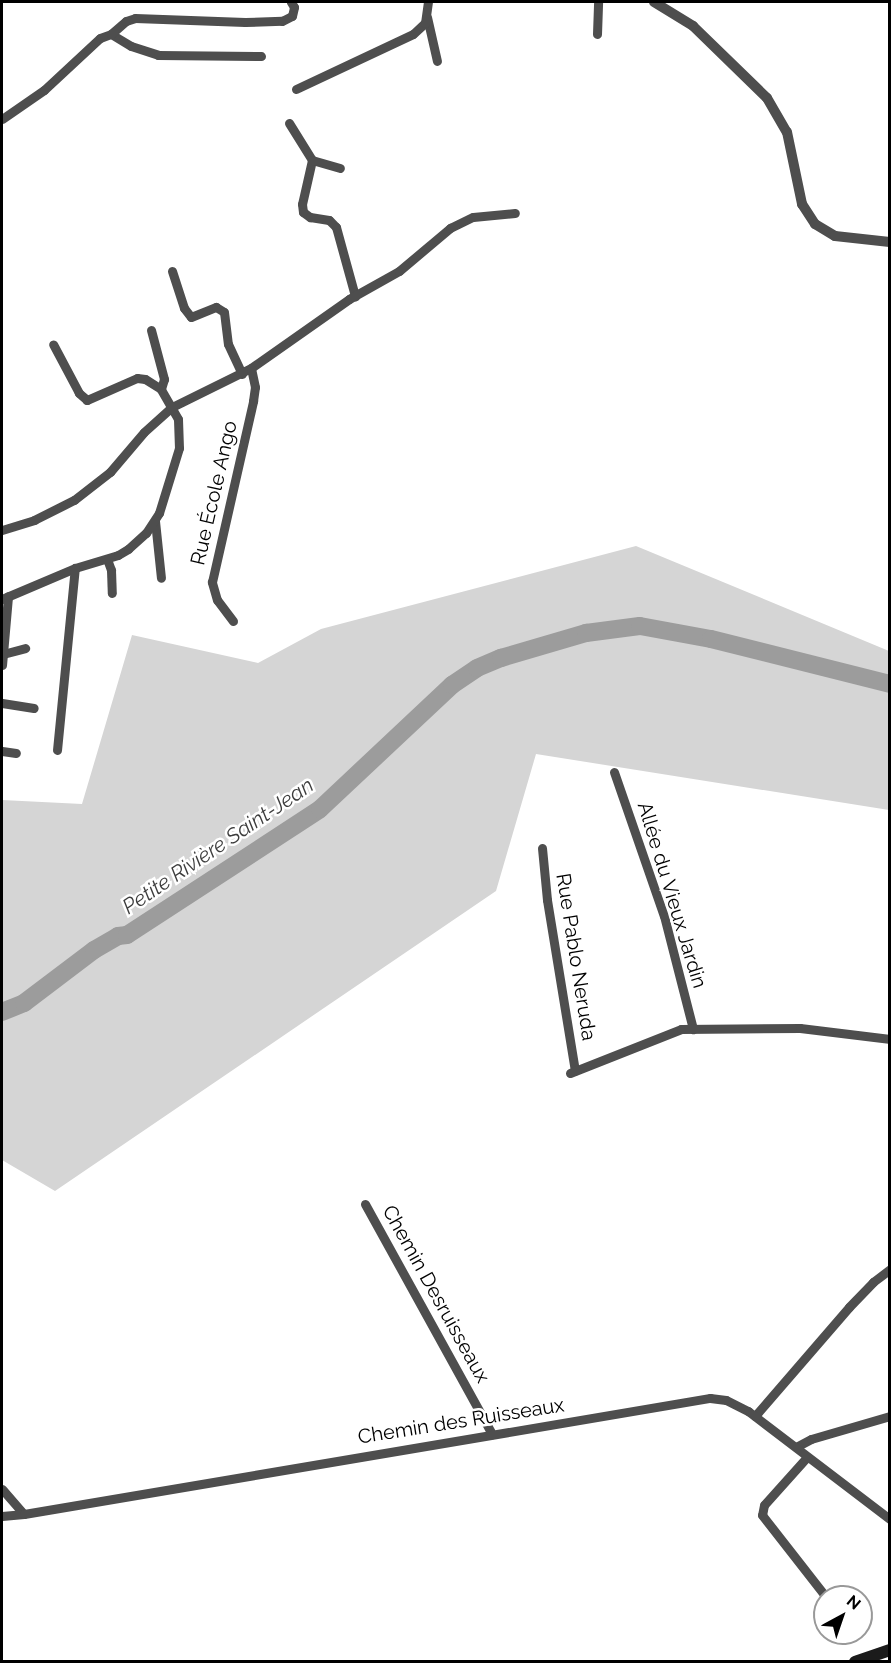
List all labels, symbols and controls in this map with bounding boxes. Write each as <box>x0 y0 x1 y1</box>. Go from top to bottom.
street label: Rue École Ango <box>186 418 242 568</box>
water label: Petite Rivière Saint-Jean <box>118 773 318 919</box>
street label: Allée du Vieux Jardin <box>632 798 712 992</box>
street label: Rue Pablo Neruda <box>551 872 601 1042</box>
street label: Chemin Desruisseaux <box>377 1201 495 1387</box>
street label: Chemin des Ruisseaux <box>356 1393 566 1449</box>
north arrow <box>813 1585 873 1645</box>
text: N <box>843 1591 864 1614</box>

